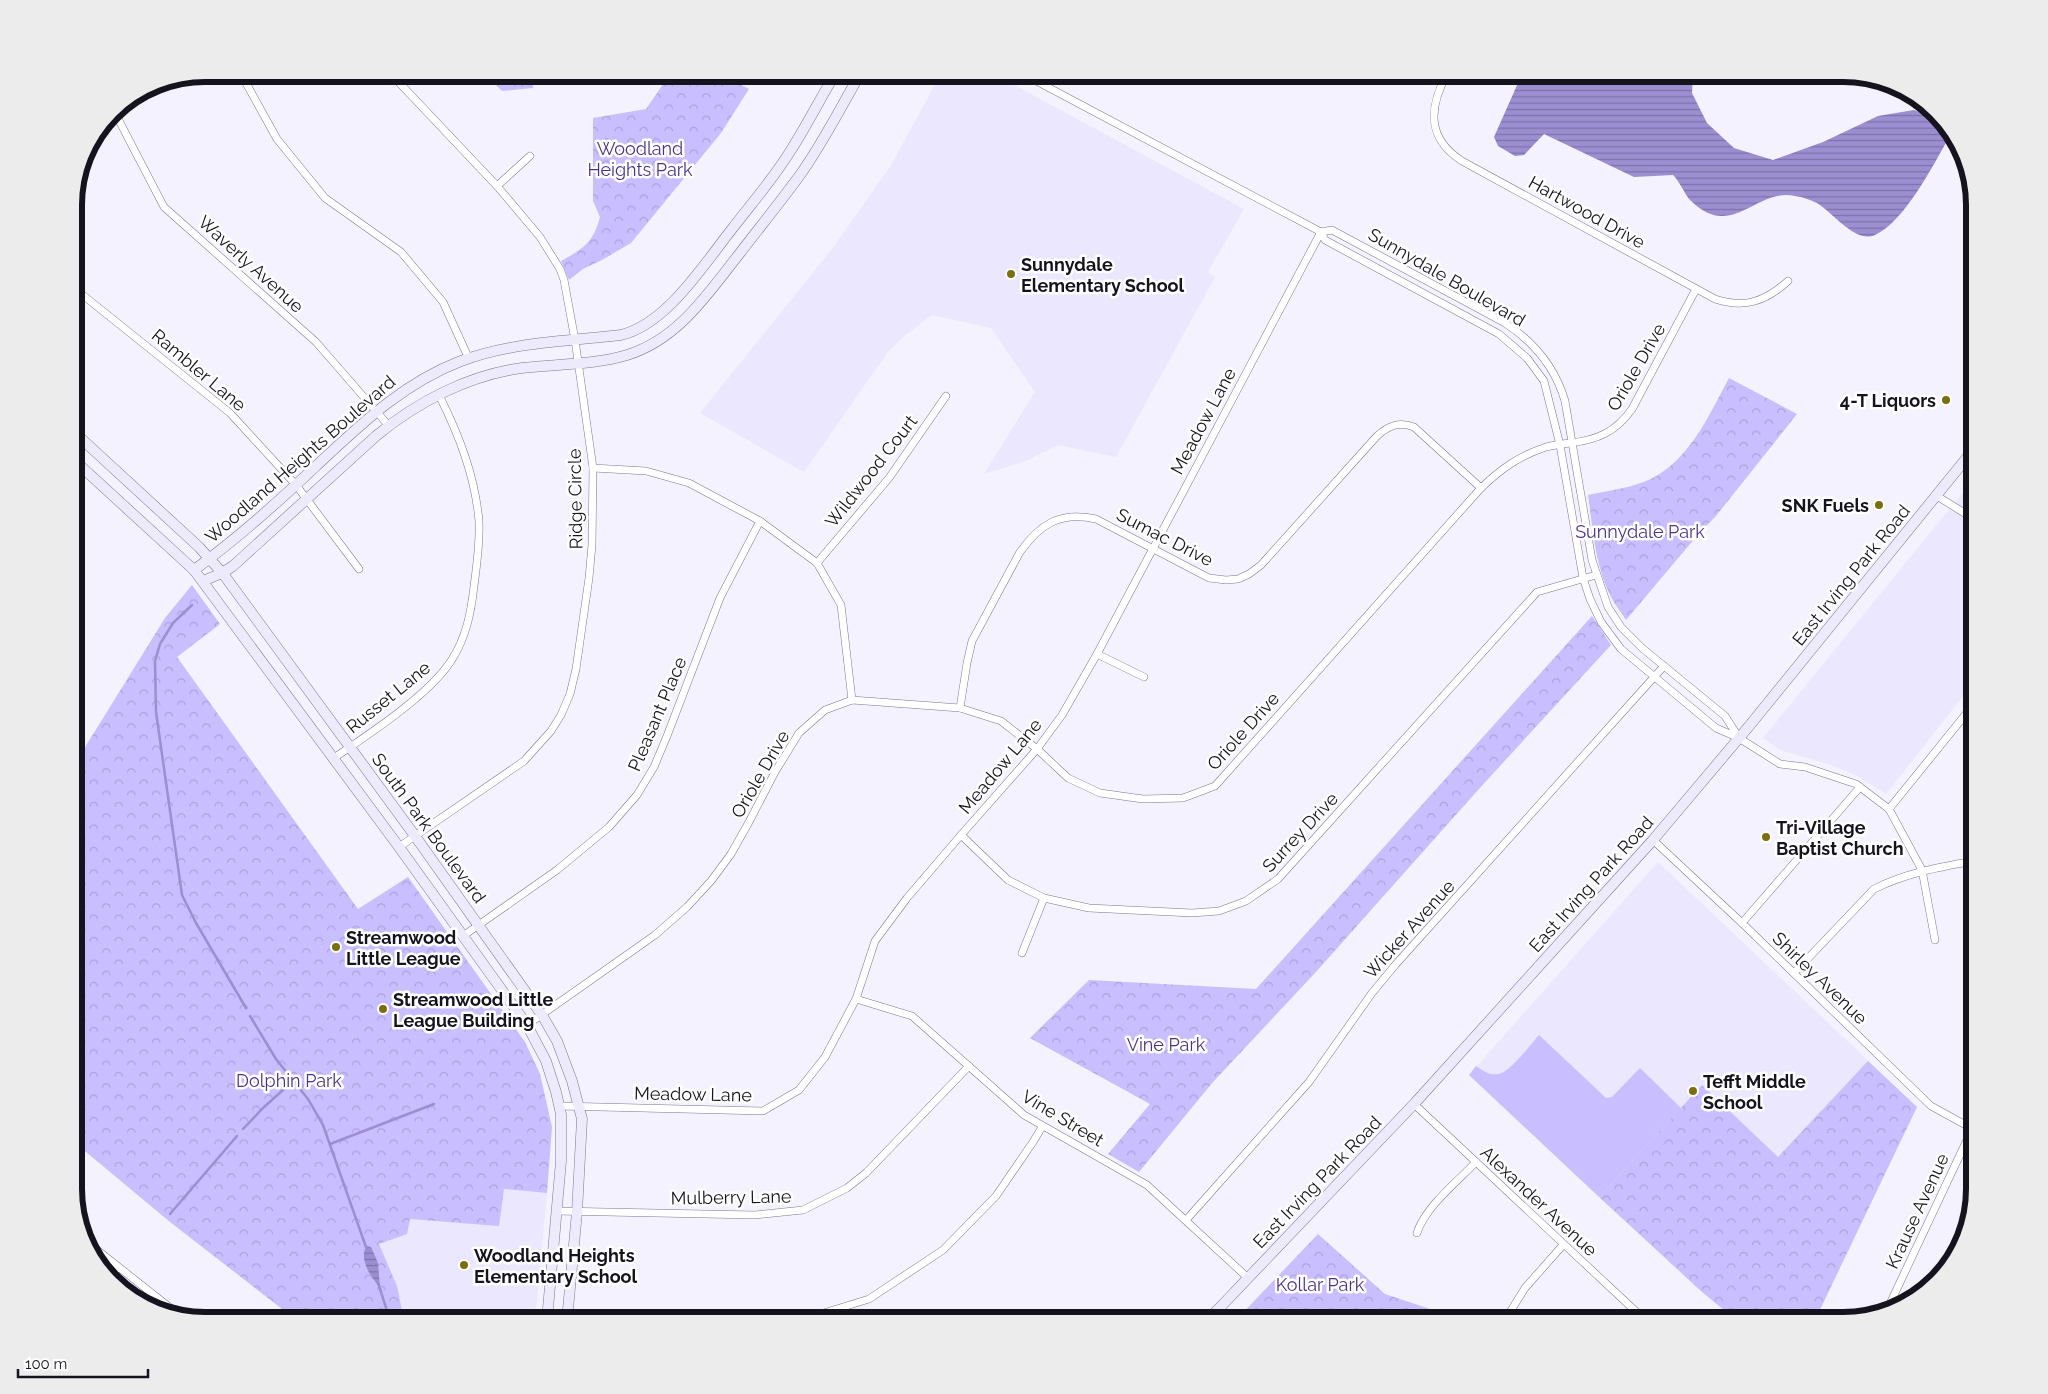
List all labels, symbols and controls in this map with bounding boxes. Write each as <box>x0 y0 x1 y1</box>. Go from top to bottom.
park label: Woodland Heights Park <box>587 138 693 180</box>
street label: Hartwood Drive <box>1525 171 1649 253</box>
street label: Waverly Avenue <box>194 211 308 317</box>
street label: Sunnydale Boulevard <box>1365 223 1529 331</box>
place label: Sunnydale Elementary School <box>1021 254 1185 296</box>
marker: Sunnydale Elementary School <box>1005 268 1017 280</box>
street label: Oriole Drive <box>1603 319 1670 414</box>
street label: Rambler Lane <box>148 325 251 416</box>
street label: Meadow Lane <box>1166 364 1240 478</box>
street label: Woodland Heights Boulevard <box>201 371 399 547</box>
place label: 4-T Liquors <box>1840 390 1936 411</box>
marker: 4-T Liquors <box>1940 394 1952 406</box>
street label: Wildwood Court <box>821 411 921 531</box>
street label: Ridge Circle <box>564 448 586 550</box>
place label: SNK Fuels <box>1782 495 1869 516</box>
marker: SNK Fuels <box>1873 499 1885 511</box>
street label: East Irving Park Road <box>1788 500 1914 650</box>
street label: Sumac Drive <box>1113 504 1217 570</box>
park label: Sunnydale Park <box>1575 521 1705 542</box>
street label: Pleasant Place <box>623 653 691 774</box>
street label: Russet Lane <box>342 656 435 737</box>
street label: Oriole Drive <box>1203 687 1284 774</box>
street label: Meadow Lane <box>954 714 1046 818</box>
street label: Oriole Drive <box>727 726 794 821</box>
street label: South Park Boulevard <box>368 749 490 907</box>
street label: Surrey Drive <box>1258 788 1342 876</box>
street label: East Irving Park Road <box>1525 812 1657 956</box>
place label: Tri-Village Baptist Church <box>1776 817 1904 859</box>
marker: Tri-Village Baptist Church <box>1760 831 1772 843</box>
street label: Wicker Avenue <box>1359 875 1459 983</box>
place label: Streamwood Little League <box>346 927 461 969</box>
street label: Shirley Avenue <box>1768 928 1872 1029</box>
marker: Streamwood Little League <box>330 941 342 953</box>
place label: Streamwood Little League Building <box>393 989 553 1031</box>
marker: Streamwood Little League Building <box>377 1003 389 1015</box>
park label: Vine Park <box>1127 1034 1206 1055</box>
park label: Dolphin Park <box>236 1070 342 1091</box>
place label: Tefft Middle School <box>1703 1071 1806 1113</box>
street label: Meadow Lane <box>634 1082 752 1106</box>
street label: Vine Street <box>1018 1085 1108 1151</box>
marker: Tefft Middle School <box>1687 1085 1699 1097</box>
street label: East Irving Park Road <box>1249 1112 1385 1252</box>
street label: Alexander Avenue <box>1476 1142 1602 1261</box>
street label: Krause Avenue <box>1881 1150 1953 1272</box>
street label: Mulberry Lane <box>670 1185 792 1209</box>
place label: Woodland Heights Elementary School <box>474 1245 638 1287</box>
marker: Woodland Heights Elementary School <box>458 1259 470 1271</box>
park label: Kollar Park <box>1276 1274 1365 1295</box>
scale bar <box>18 1346 148 1378</box>
text: 100 m <box>25 1355 67 1373</box>

